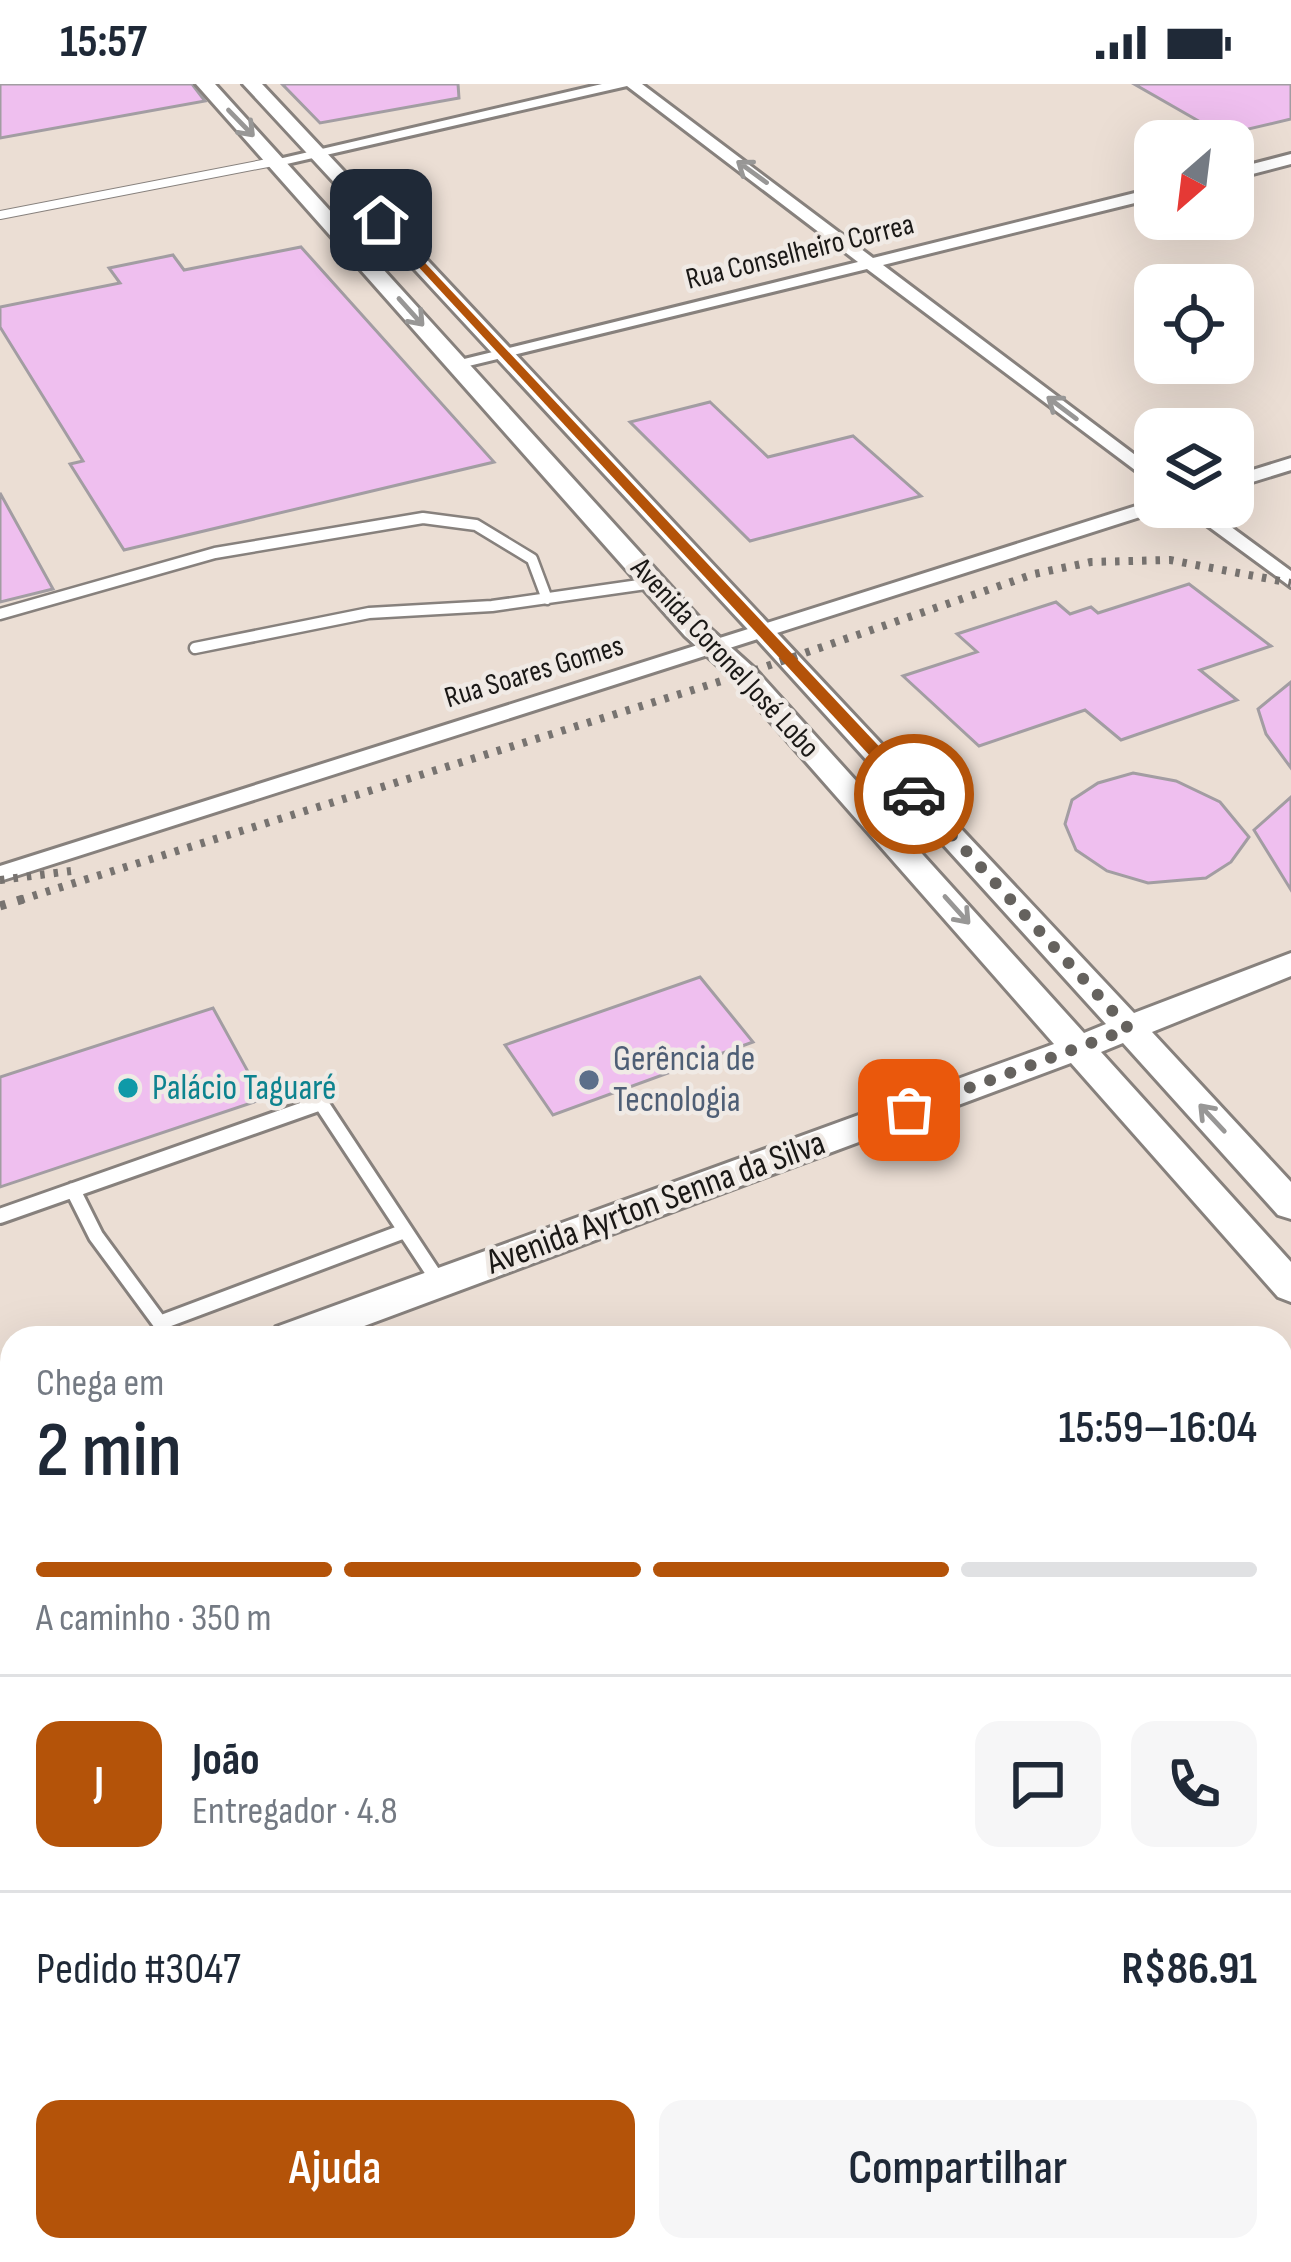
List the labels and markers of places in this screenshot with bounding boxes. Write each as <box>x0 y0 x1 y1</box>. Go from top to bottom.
pin <box>330 169 432 271</box>
place label: Gerência de Tecnologia <box>613 1038 755 1122</box>
pin <box>858 1059 960 1161</box>
place label: Palácio Taguaré <box>152 1067 337 1110</box>
marker: Gerência de Tecnologia <box>576 1067 602 1093</box>
marker: Palácio Taguaré <box>115 1075 141 1101</box>

